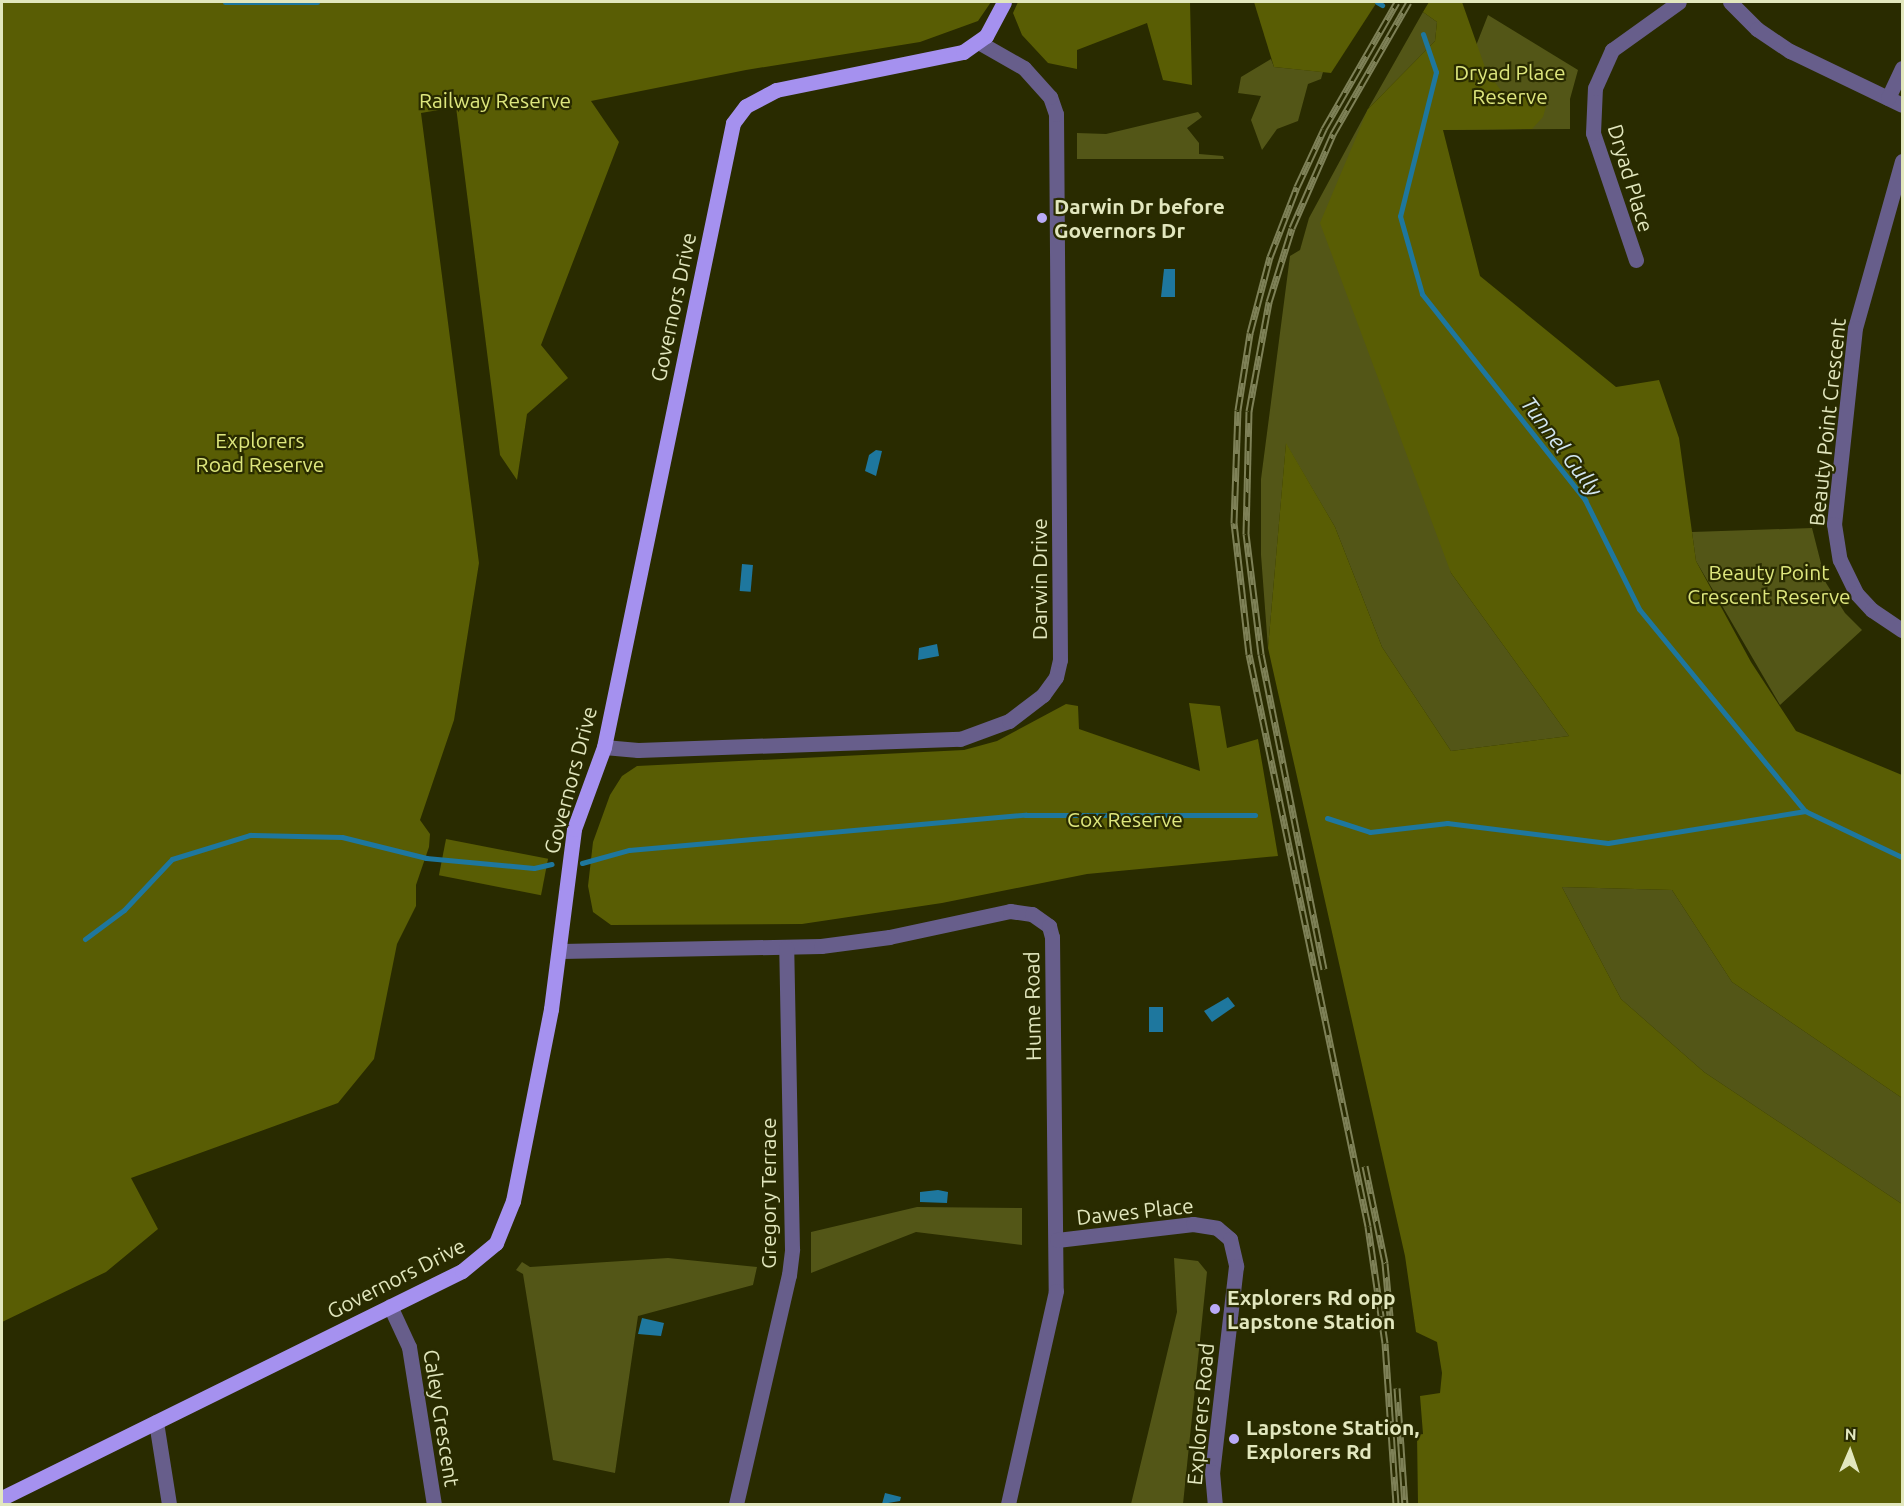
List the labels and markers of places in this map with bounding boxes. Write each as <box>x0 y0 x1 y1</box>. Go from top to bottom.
place label: Darwin Dr before Governors Dr <box>1054 193 1225 243</box>
marker: Darwin Dr before Governors Dr <box>1035 211 1049 225</box>
place label: Explorers Rd opp Lapstone Station <box>1227 1284 1396 1334</box>
marker: Explorers Rd opp Lapstone Station <box>1208 1302 1222 1316</box>
place label: Lapstone Station, Explorers Rd <box>1246 1414 1419 1464</box>
marker: Lapstone Station, Explorers Rd <box>1227 1432 1241 1446</box>

